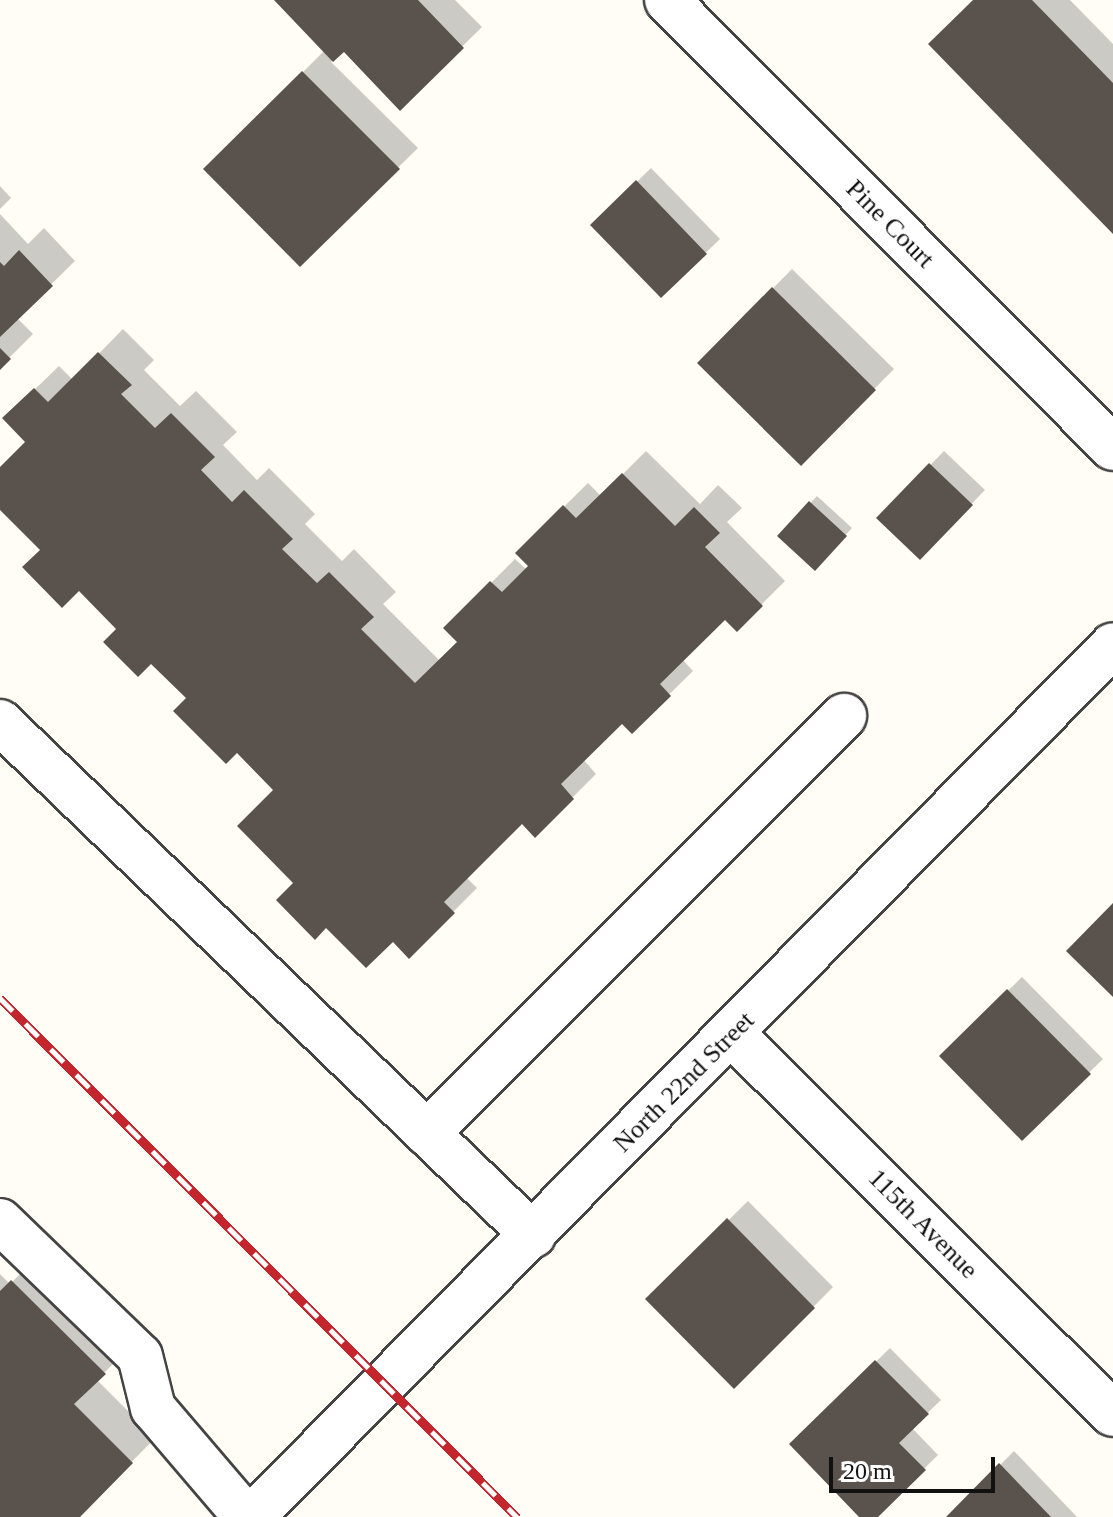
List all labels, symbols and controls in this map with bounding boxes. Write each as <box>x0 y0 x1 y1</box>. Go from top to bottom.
street label: Pine Court <box>839 173 941 275</box>
street label: North 22nd Street <box>607 1005 761 1159</box>
street label: 115th Avenue <box>861 1162 985 1286</box>
scale bar <box>833 1441 999 1491</box>
text: 20 m <box>843 1458 892 1484</box>

